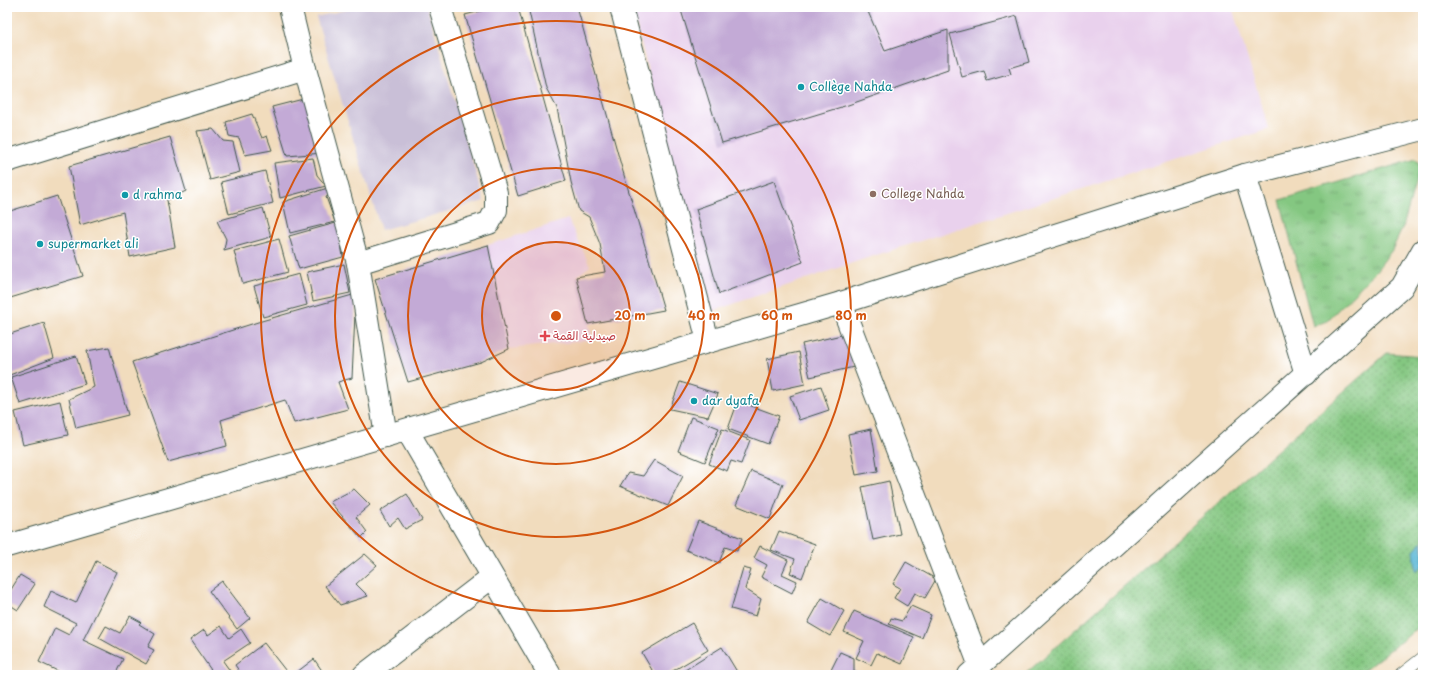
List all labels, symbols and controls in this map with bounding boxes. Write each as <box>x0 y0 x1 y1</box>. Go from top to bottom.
place label: Collège Nahda <box>809 77 893 95</box>
marker: Collège Nahda <box>796 82 806 92</box>
place label: College Nahda <box>881 184 965 202</box>
place label: d rahma <box>133 185 183 203</box>
marker: College Nahda <box>868 189 878 199</box>
marker: d rahma <box>120 190 130 200</box>
place label: supermarket ali <box>48 234 139 252</box>
marker: supermarket ali <box>35 239 45 249</box>
text: 20 m <box>614 306 646 324</box>
text: 40 m <box>688 306 720 324</box>
text: 60 m <box>761 306 793 324</box>
text: 80 m <box>835 306 867 324</box>
centre of rings <box>549 309 563 323</box>
place label: صيدلية القمة <box>553 326 616 344</box>
marker: صيدلية القمة <box>540 331 550 341</box>
place label: dar dyafa <box>702 391 760 409</box>
marker: dar dyafa <box>689 396 699 406</box>

